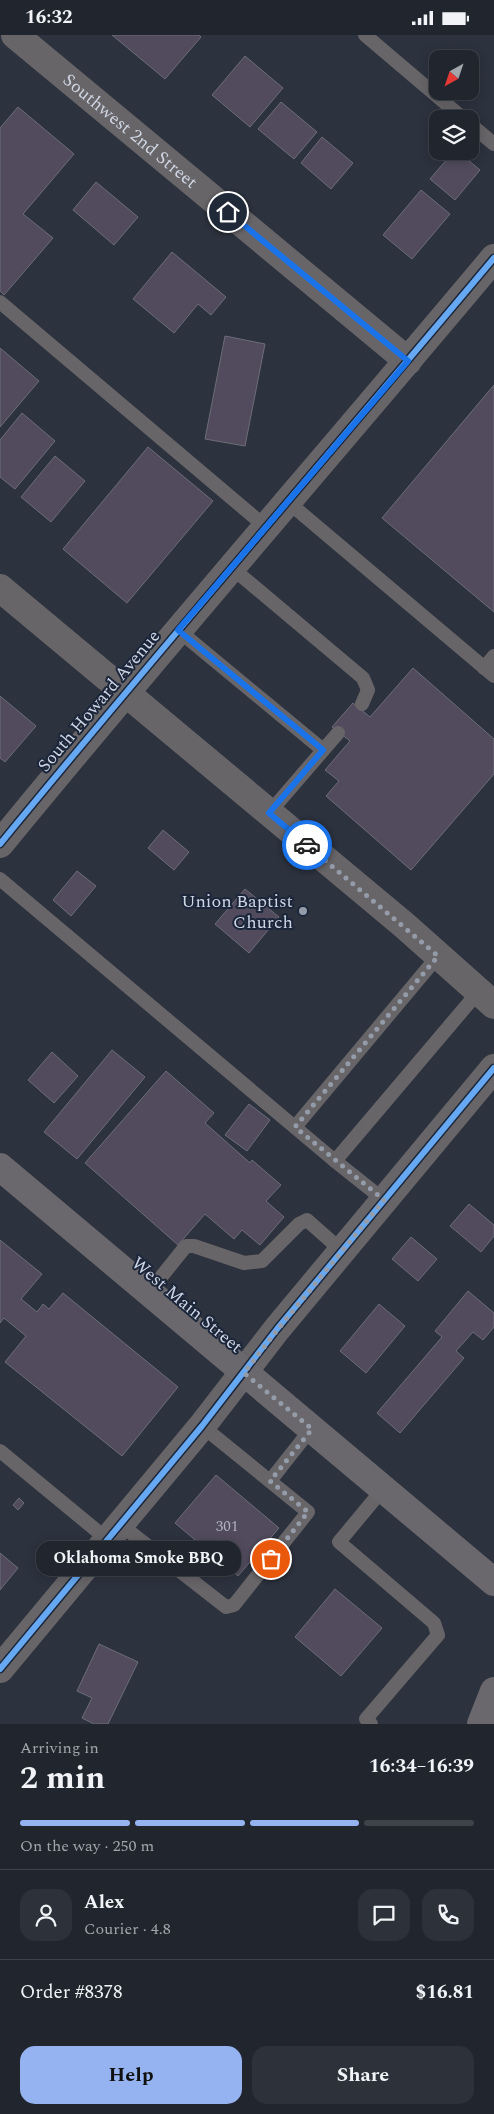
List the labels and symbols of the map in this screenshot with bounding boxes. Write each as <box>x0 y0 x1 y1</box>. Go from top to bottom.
north arrow <box>429 50 479 100</box>
street label: Southwest 2nd Street <box>57 67 204 195</box>
pin <box>207 191 249 233</box>
street label: South Howard Avenue <box>31 624 167 778</box>
courier <box>282 820 332 870</box>
place label: Union Baptist Church <box>181 888 293 936</box>
marker: Union Baptist Church <box>297 905 309 917</box>
street label: West Main Street <box>125 1250 249 1360</box>
house number: 301 <box>216 1515 238 1538</box>
pin <box>250 1538 292 1580</box>
callout: Oklahoma Smoke BBQ <box>36 1541 241 1577</box>

